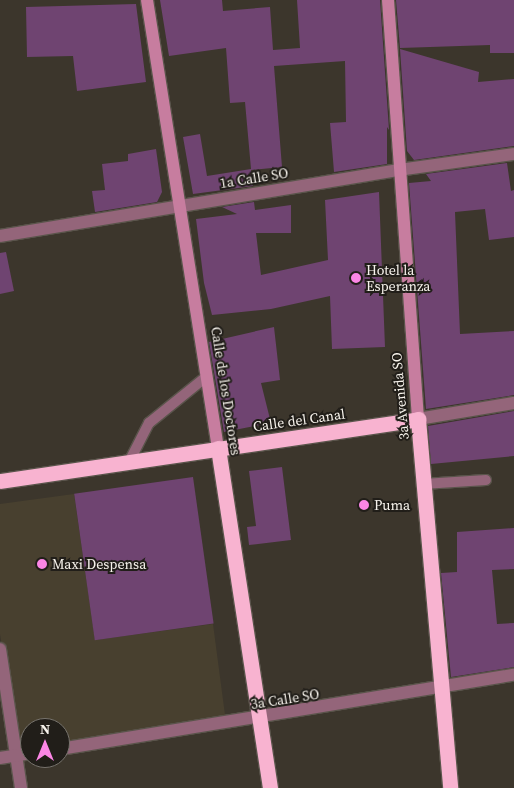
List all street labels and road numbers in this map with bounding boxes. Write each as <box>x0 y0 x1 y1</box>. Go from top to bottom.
street label: 1a Calle SO <box>219 164 289 192</box>
street label: Calle de los Doctores <box>208 326 244 456</box>
street label: 3a Avenida SO <box>388 352 412 440</box>
street label: Calle del Canal <box>252 405 346 435</box>
street label: 3a Calle SO <box>250 685 320 713</box>

